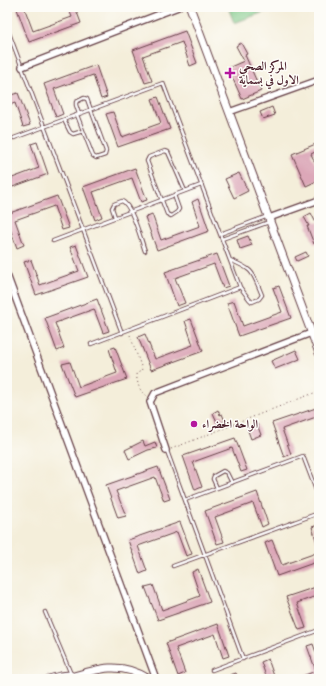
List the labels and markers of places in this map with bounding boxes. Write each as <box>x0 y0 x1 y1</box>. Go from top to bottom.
place label: المركز الصحي الاول في بسماية <box>239 59 299 90</box>
marker: المركز الصحي الاول في بسماية <box>224 67 236 79</box>
place label: الواحة الخضراء <box>202 417 258 433</box>
marker: الواحة الخضراء <box>189 419 199 429</box>

